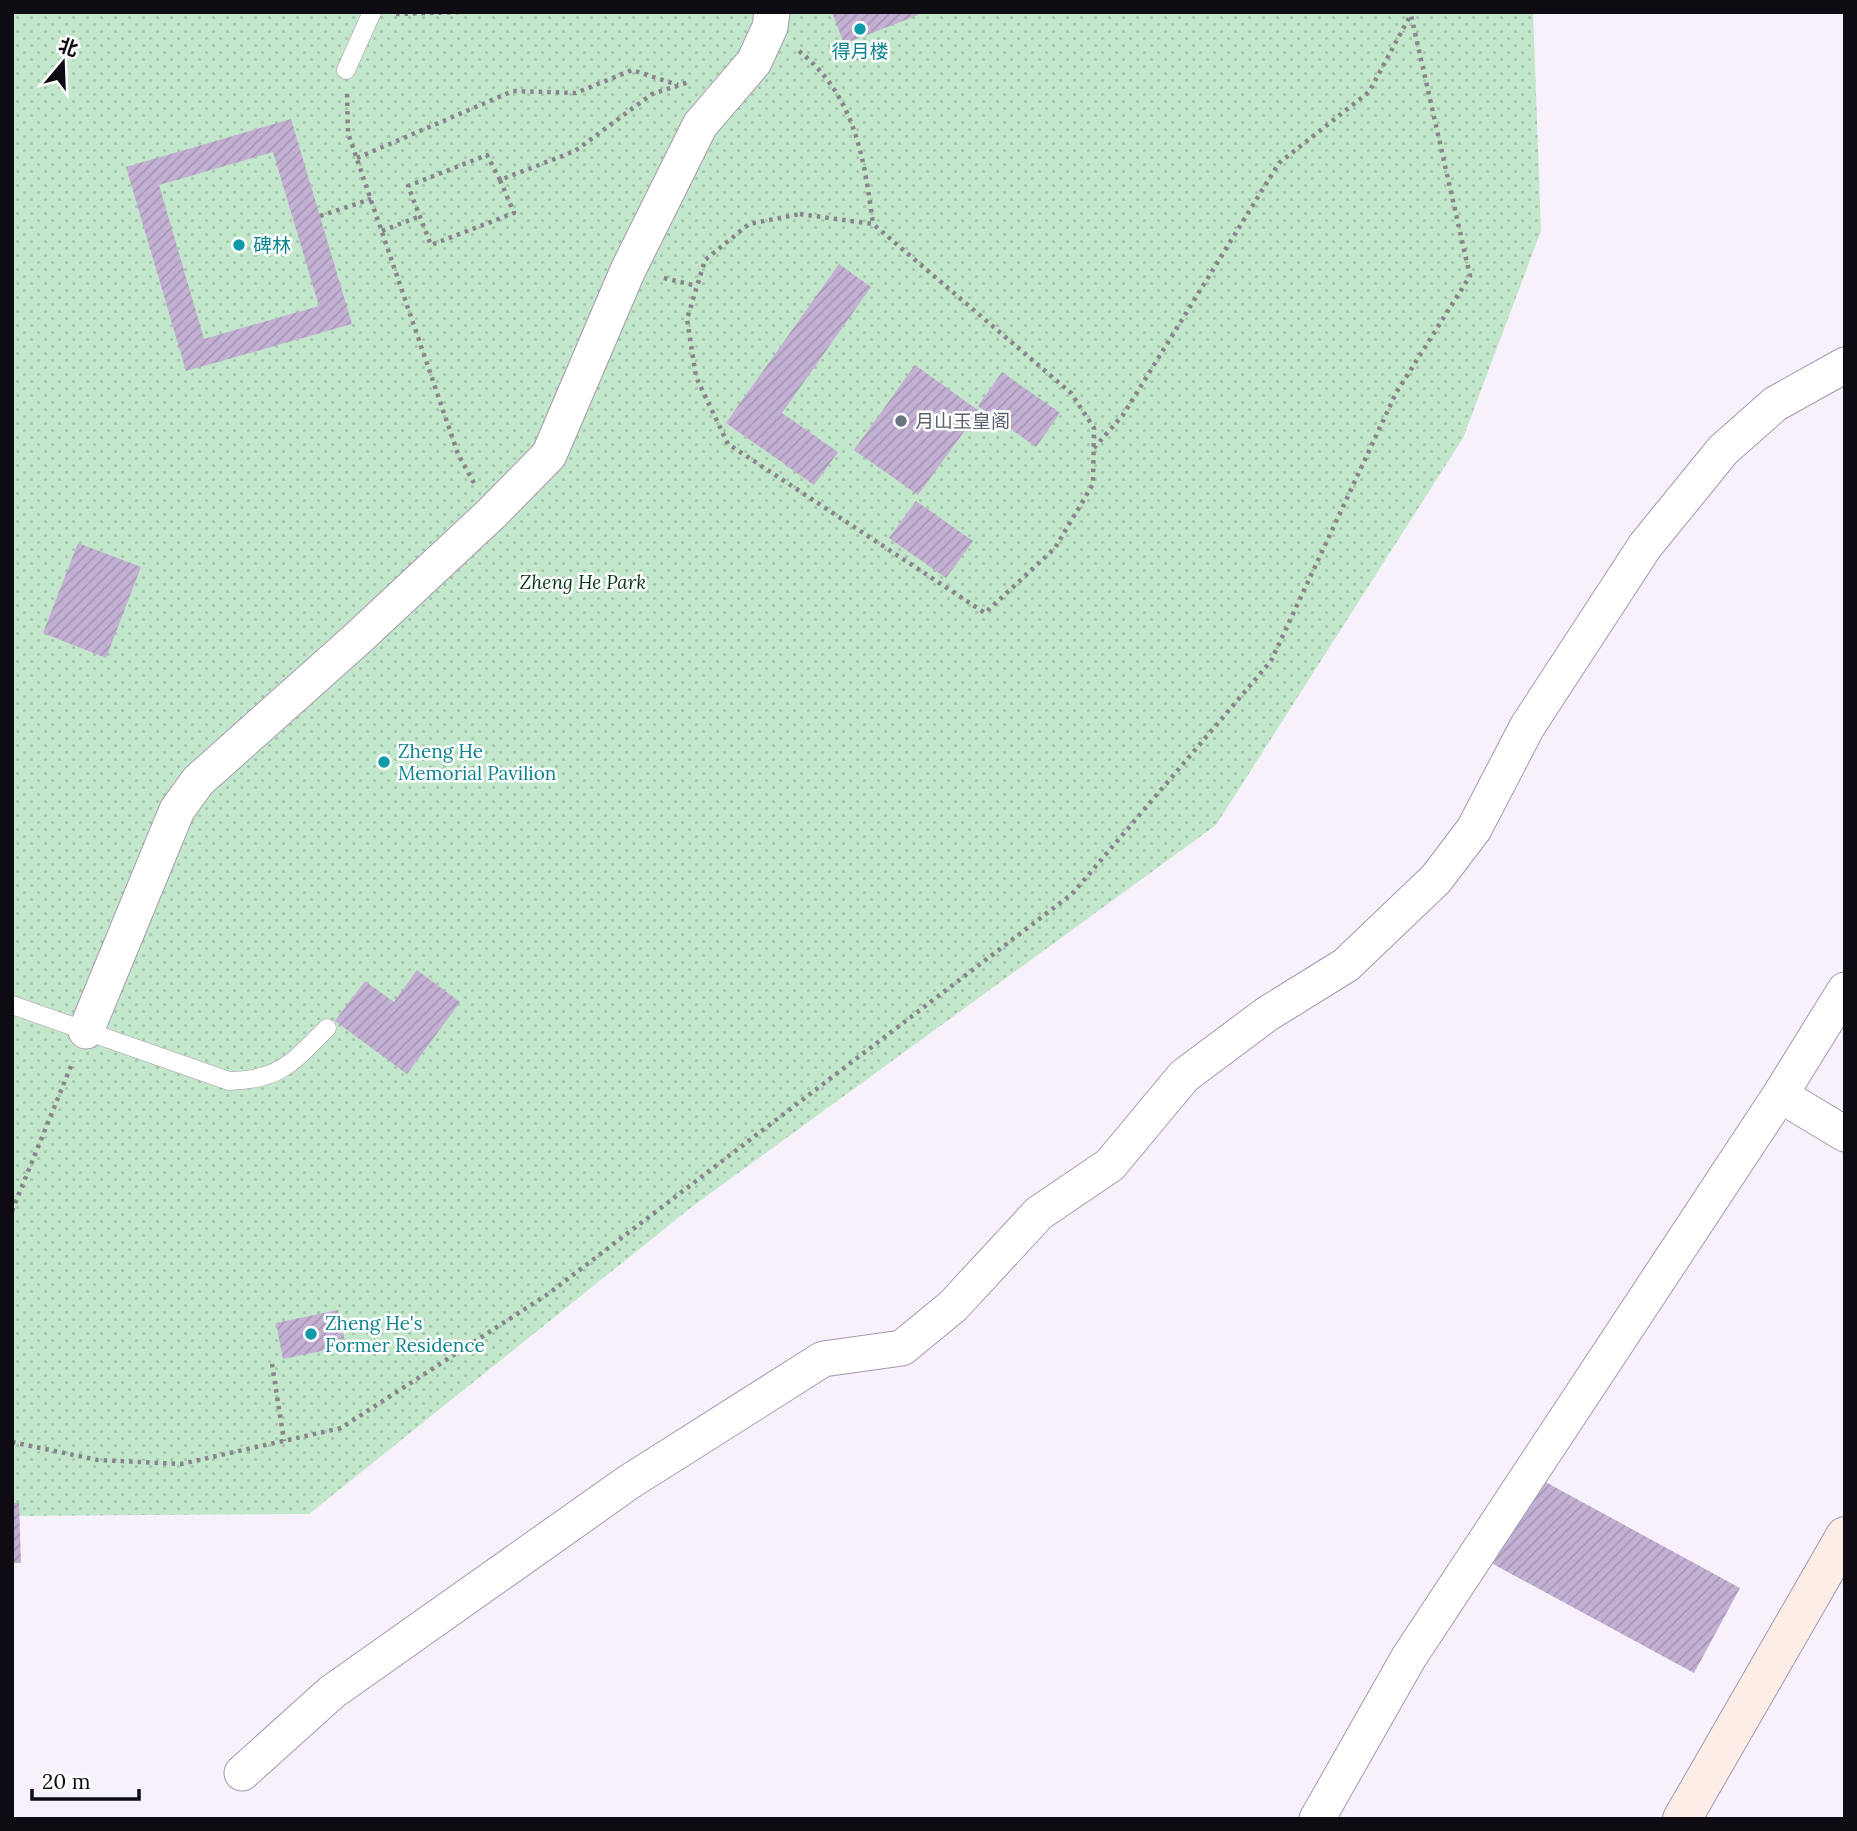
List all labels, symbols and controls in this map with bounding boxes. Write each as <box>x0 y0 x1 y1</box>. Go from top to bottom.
marker: 得月楼 <box>852 21 868 37</box>
north arrow <box>28 28 98 98</box>
text: 北 <box>56 32 81 61</box>
place label: 得月楼 <box>831 39 889 63</box>
place label: 碑林 <box>253 233 291 257</box>
marker: 碑林 <box>231 237 247 253</box>
place label: 月山玉皇阁 <box>915 409 1010 433</box>
marker: 月山玉皇阁 <box>893 413 909 429</box>
park label: Zheng He Park <box>520 570 646 594</box>
place label: Zheng He Memorial Pavilion <box>398 739 556 785</box>
marker: Zheng He Memorial Pavilion <box>376 754 392 770</box>
place label: Zheng He's Former Residence <box>325 1311 485 1357</box>
marker: Zheng He's Former Residence <box>303 1326 319 1342</box>
scale bar <box>32 1758 138 1802</box>
text: 20 m <box>42 1768 91 1795</box>

